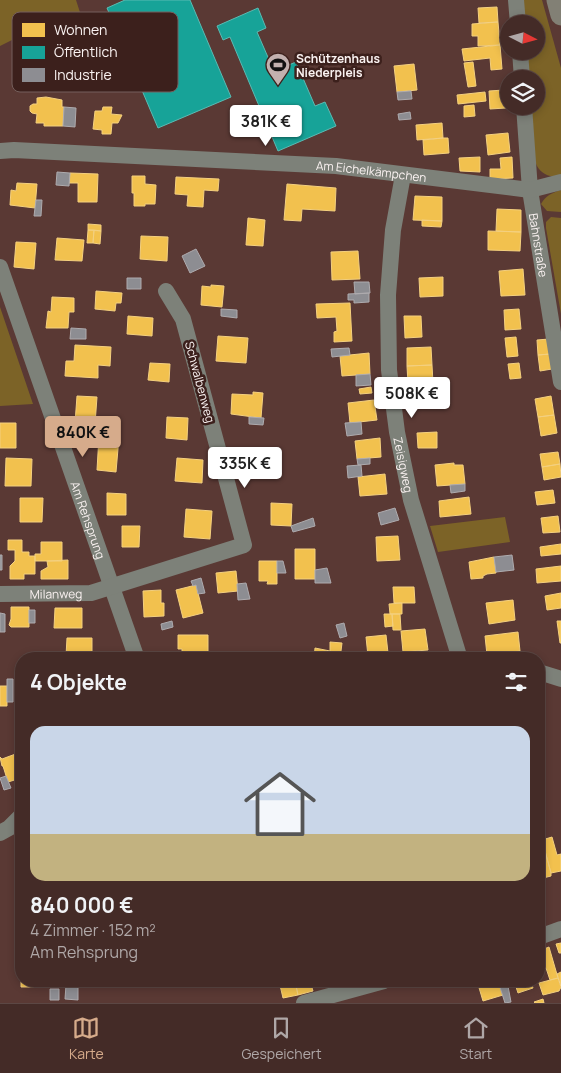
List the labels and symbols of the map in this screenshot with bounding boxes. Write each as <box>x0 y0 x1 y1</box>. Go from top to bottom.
legend <box>12 12 178 92</box>
north arrow <box>500 15 545 60</box>
text: Wohnen <box>54 20 107 39</box>
text: Öffentlich <box>54 42 118 61</box>
place label: Schützenhaus Niederpleis <box>296 50 380 81</box>
sports icon: Schützenhaus Niederpleis <box>265 52 291 86</box>
text: Industrie <box>54 65 112 84</box>
pin: 381K € <box>225 104 307 147</box>
street label: Am Eichelkämpchen <box>316 157 428 186</box>
street label: Bahnstraße <box>525 212 552 278</box>
street label: Schwalbenweg <box>181 339 219 425</box>
pin: 508K € <box>371 376 453 419</box>
pin: 840K € <box>42 416 124 458</box>
street label: Zeisigweg <box>390 435 418 494</box>
pin: 335K € <box>204 446 286 489</box>
street label: Am Rehsprung <box>67 479 110 561</box>
street label: Milanweg <box>30 585 82 602</box>

